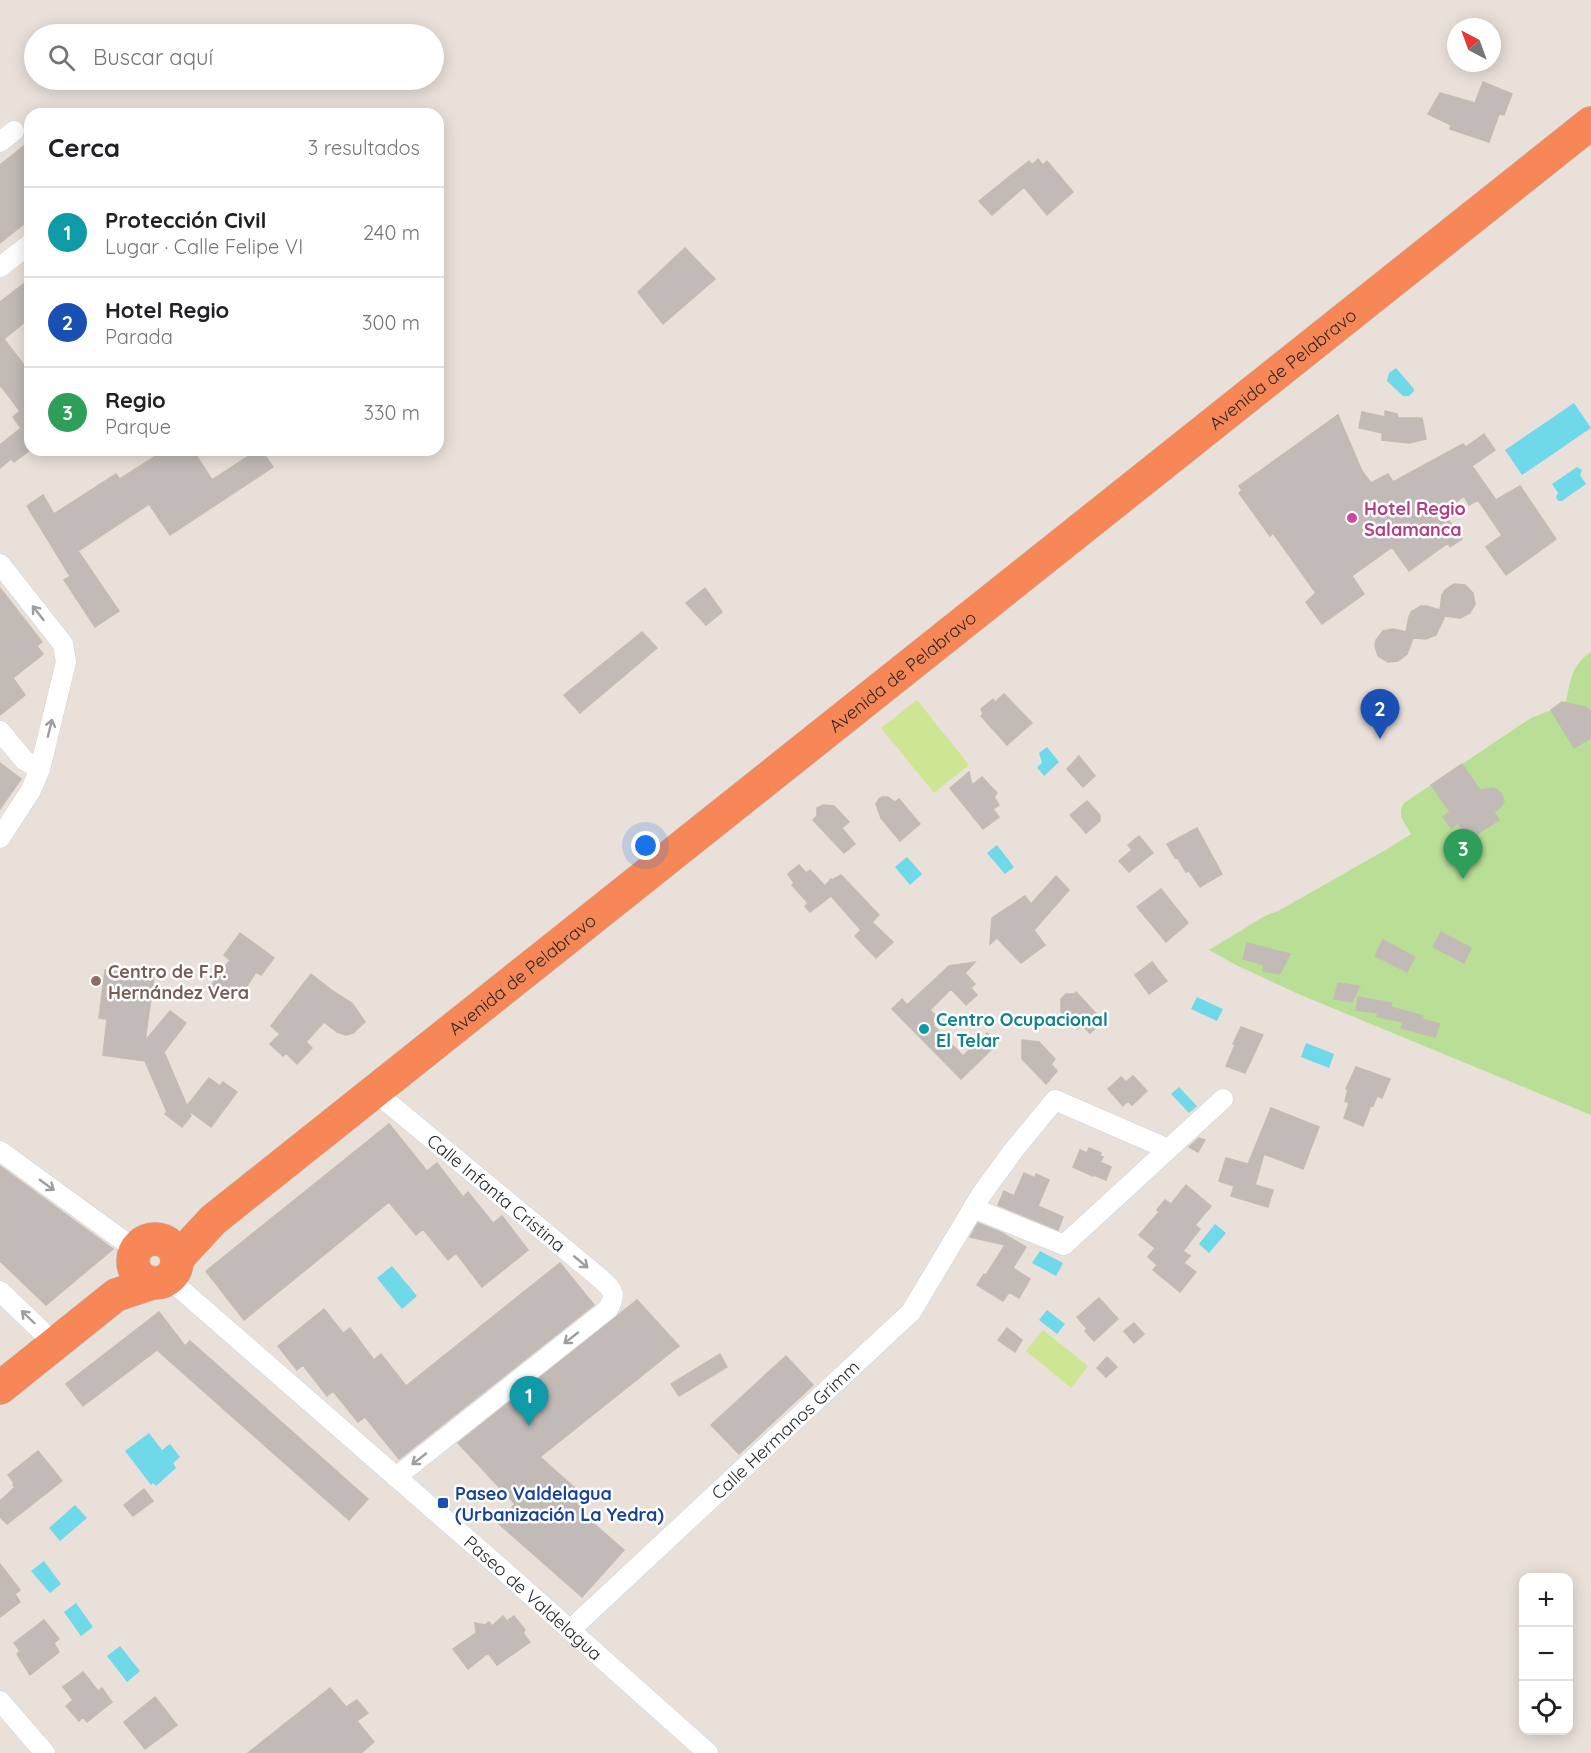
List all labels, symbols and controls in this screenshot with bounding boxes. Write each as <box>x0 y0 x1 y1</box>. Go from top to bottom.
north arrow <box>1447 18 1501 72</box>
search box <box>24 24 444 90</box>
icon: search <box>45 41 78 74</box>
text: Buscar aquí <box>93 43 213 71</box>
text: Cerca <box>48 131 120 164</box>
text: 3 resultados <box>308 135 420 160</box>
text: Protección Civil <box>105 206 266 234</box>
text: 1 <box>64 220 71 245</box>
text: 240 m <box>363 220 420 245</box>
text: Lugar · Calle Felipe VI <box>105 234 303 259</box>
text: Hotel Regio <box>105 296 229 324</box>
street label: Avenida de Pelabravo <box>1204 303 1361 434</box>
text: 2 <box>62 310 73 335</box>
text: 300 m <box>362 310 420 335</box>
text: Parada <box>105 324 173 349</box>
text: Regio <box>105 386 166 414</box>
text: 3 <box>62 400 73 425</box>
text: 330 m <box>363 400 420 425</box>
text: Parque <box>105 414 171 439</box>
place label: Hotel Regio Salamanca <box>1364 497 1466 541</box>
marker: Hotel Regio Salamanca <box>1345 511 1359 525</box>
one-way arrow <box>32 605 45 621</box>
street label: Avenida de Pelabravo <box>824 606 981 737</box>
pin: 2 <box>1360 690 1400 739</box>
one-way arrow <box>44 719 56 738</box>
pin: 3 <box>1444 830 1482 879</box>
your location <box>631 831 660 860</box>
street label: Avenida de Pelabravo <box>444 908 600 1040</box>
place label: Centro de F.P. Hernández Vera <box>108 960 249 1004</box>
marker: Centro de F.P. Hernández Vera <box>89 974 103 988</box>
place label: Centro Ocupacional El Telar <box>936 1008 1108 1052</box>
marker: Centro Ocupacional El Telar <box>917 1022 931 1036</box>
street label: Calle Infanta Cristina <box>423 1128 570 1256</box>
one-way arrow <box>39 1179 55 1192</box>
one-way arrow <box>573 1255 589 1268</box>
one-way arrow <box>20 1310 35 1324</box>
one-way arrow <box>564 1332 580 1345</box>
street label: Calle Hermanos Grimm <box>706 1355 864 1504</box>
pin: 1 <box>510 1376 548 1426</box>
one-way arrow <box>411 1453 427 1466</box>
place label: Paseo Valdelagua (Urbanización La Yedra) <box>455 1482 664 1526</box>
marker: Paseo Valdelagua (Urbanización La Yedra) <box>436 1496 450 1510</box>
street label: Paseo de Valdelagua <box>460 1530 607 1665</box>
map controls <box>1519 1573 1573 1735</box>
button: + <box>1519 1573 1573 1627</box>
button: − <box>1519 1627 1573 1681</box>
button: locate <box>1519 1681 1573 1735</box>

